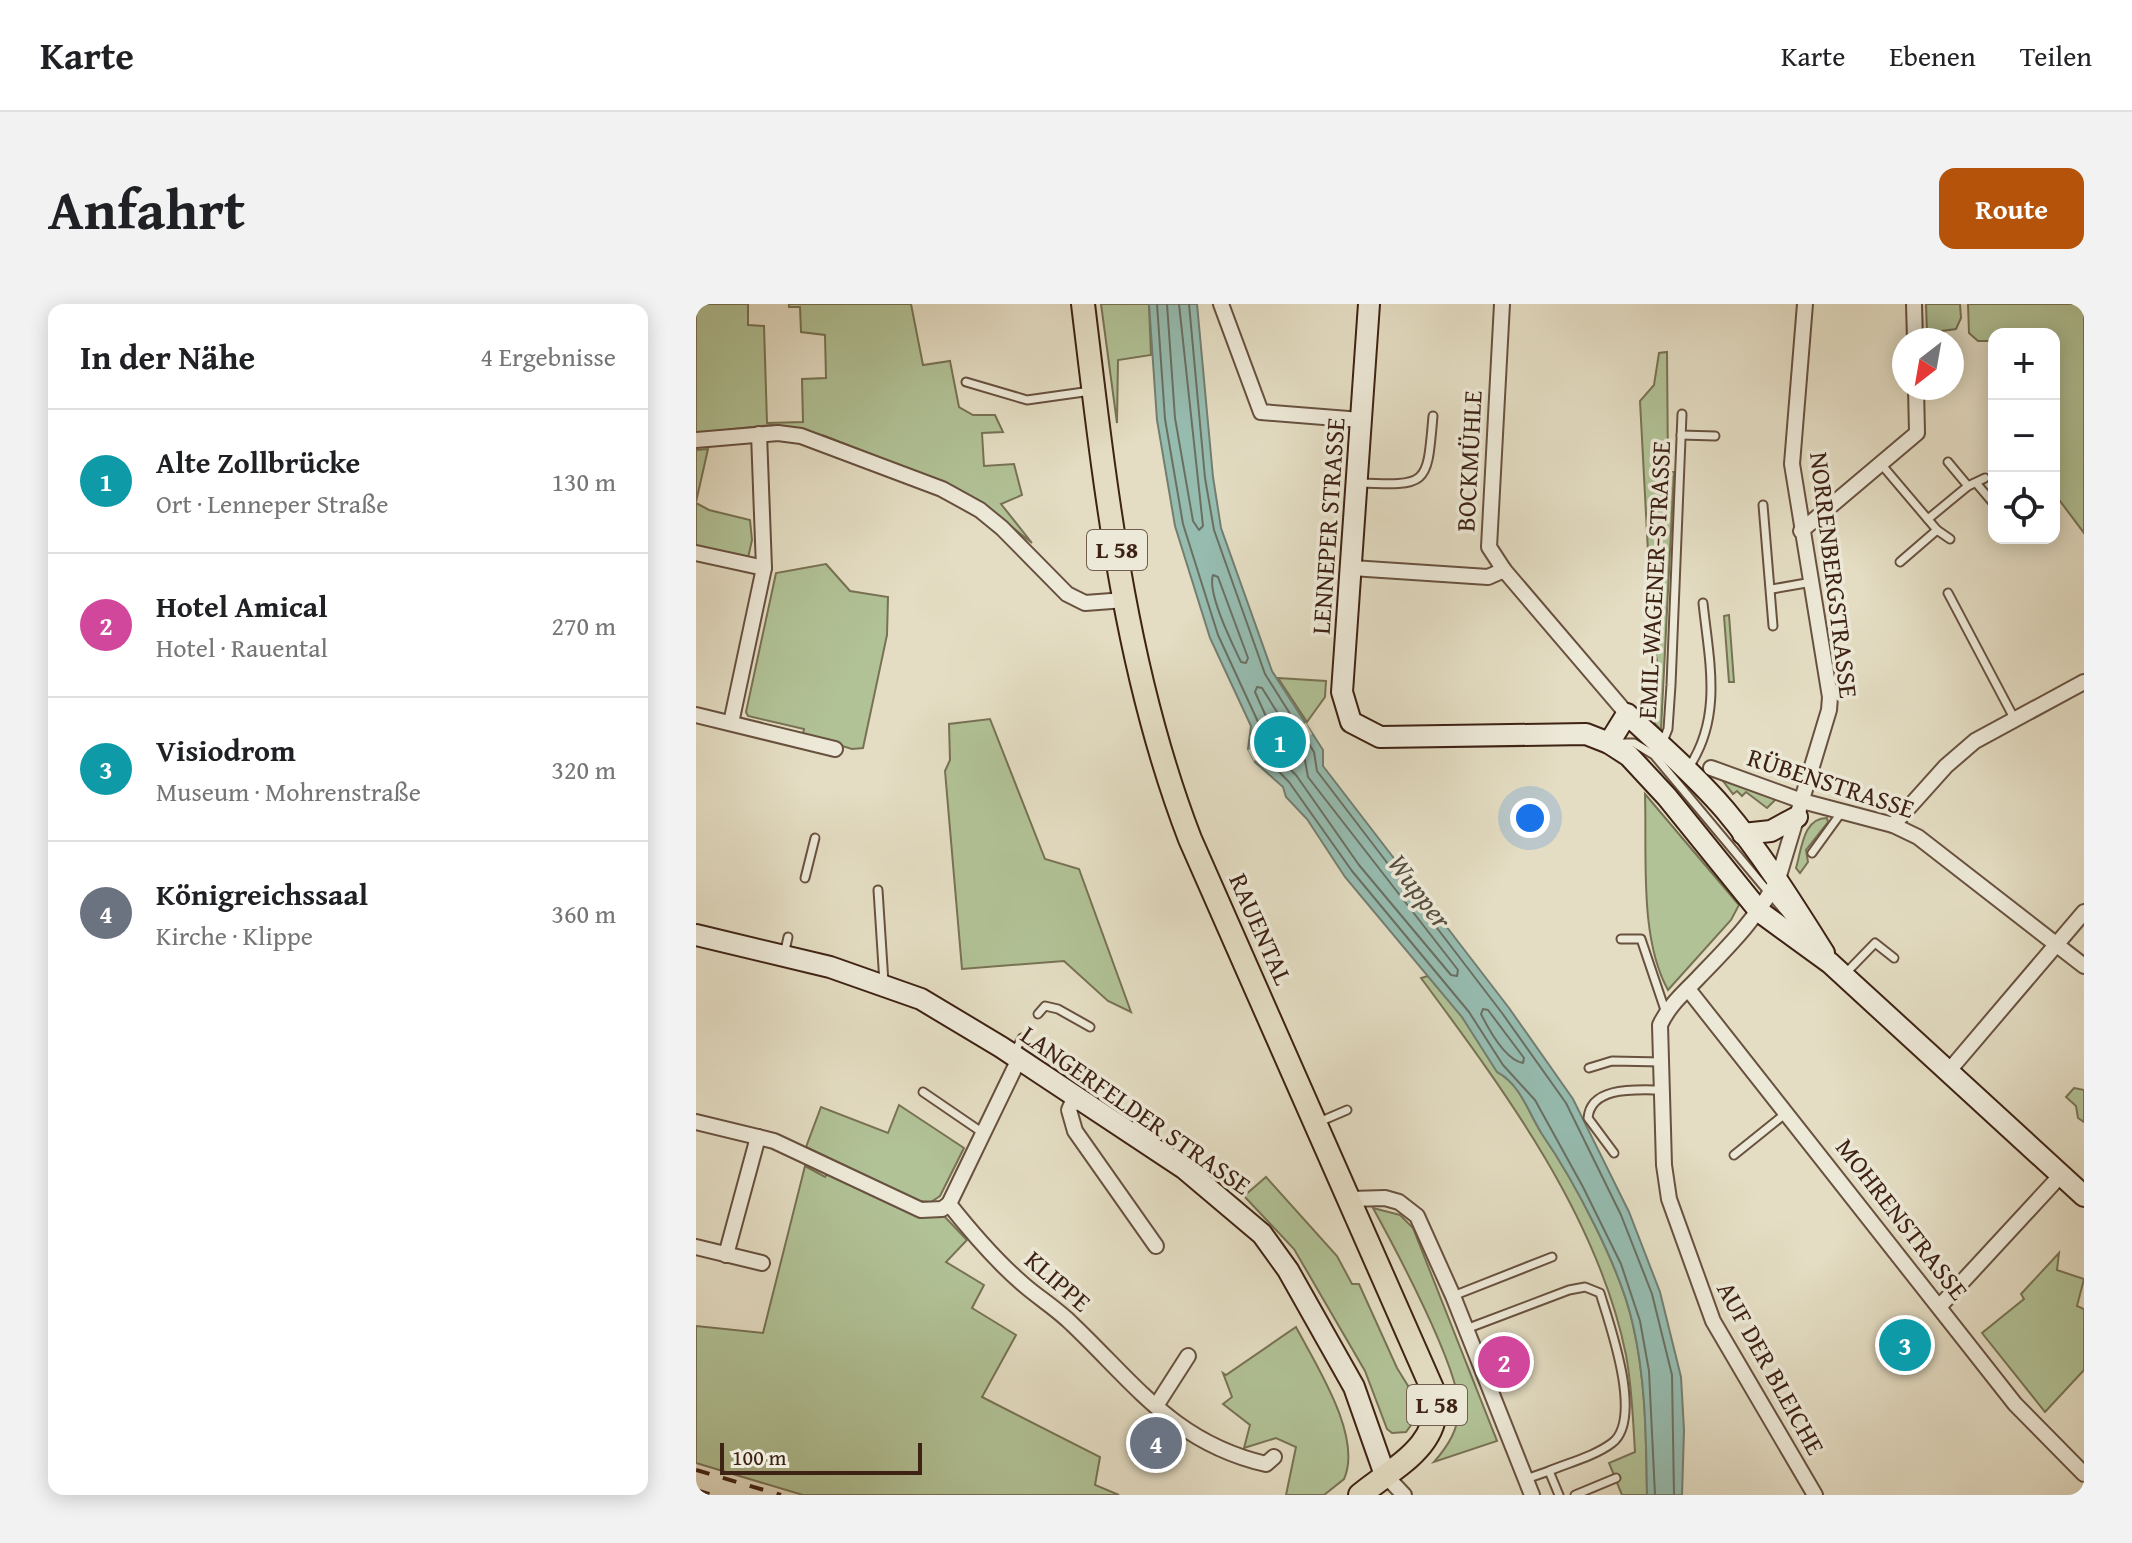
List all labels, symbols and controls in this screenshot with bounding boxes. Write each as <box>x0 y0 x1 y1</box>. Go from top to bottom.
text: Karte <box>40 27 134 83</box>
text: Karte <box>1781 35 1845 76</box>
text: Ebenen <box>1889 35 1976 76</box>
text: Teilen <box>2020 35 2092 76</box>
text: Anfahrt <box>48 167 245 250</box>
button: Route <box>1939 168 2084 249</box>
north arrow <box>1892 328 1964 400</box>
map controls <box>1988 328 2060 544</box>
button: + <box>1988 328 2060 400</box>
text: In der Nähe <box>80 332 255 381</box>
text: 4 Ergebnisse <box>481 337 616 376</box>
street label: BOCKMÜHLE <box>1445 389 1492 533</box>
button: − <box>1988 400 2060 472</box>
street label: LENNEPER STRASSE <box>1300 416 1355 636</box>
text: Alte Zollbrücke <box>156 440 360 484</box>
street label: EMIL-WAGENER-STRASSE <box>1627 440 1680 720</box>
street label: NORRENBERGSTRASSE <box>1800 450 1869 700</box>
text: 1 <box>99 462 113 501</box>
text: 130 m <box>551 462 616 501</box>
button: locate <box>1988 472 2060 544</box>
text: Ort · Lenneper Straße <box>156 484 388 523</box>
road number: L 58 <box>1087 530 1147 570</box>
text: Hotel Amical <box>156 584 327 628</box>
text: 2 <box>99 606 113 645</box>
text: 270 m <box>551 606 616 645</box>
text: Hotel · Rauental <box>156 628 328 667</box>
pin: 1 <box>1254 712 1306 772</box>
text: Visiodrom <box>156 728 296 772</box>
street label: RÜBENSTRASSE <box>1743 737 1920 828</box>
text: 3 <box>99 750 113 789</box>
text: 320 m <box>551 750 616 789</box>
text: Museum · Mohrenstraße <box>156 772 421 811</box>
your location <box>1510 798 1550 838</box>
water label: Wupper <box>1379 845 1463 938</box>
street label: RAUENTAL <box>1220 867 1303 991</box>
text: Königreichssaal <box>156 872 368 916</box>
text: 4 <box>99 894 113 933</box>
text: 360 m <box>551 894 616 933</box>
text: Kirche · Klippe <box>156 916 313 955</box>
street label: LANGERFELDER STRASSE <box>1013 1015 1260 1204</box>
street label: MOHRENSTRASSE <box>1827 1129 1978 1308</box>
street label: KLIPPE <box>1016 1241 1100 1321</box>
street label: AUF DER BLEICHE <box>1708 1274 1835 1462</box>
pin: 3 <box>1879 1315 1931 1375</box>
pin: 2 <box>1478 1332 1530 1392</box>
road number: L 58 <box>1407 1385 1467 1425</box>
pin: 4 <box>1130 1413 1182 1473</box>
scale bar <box>720 1439 922 1475</box>
text: 100 m <box>732 1441 787 1473</box>

